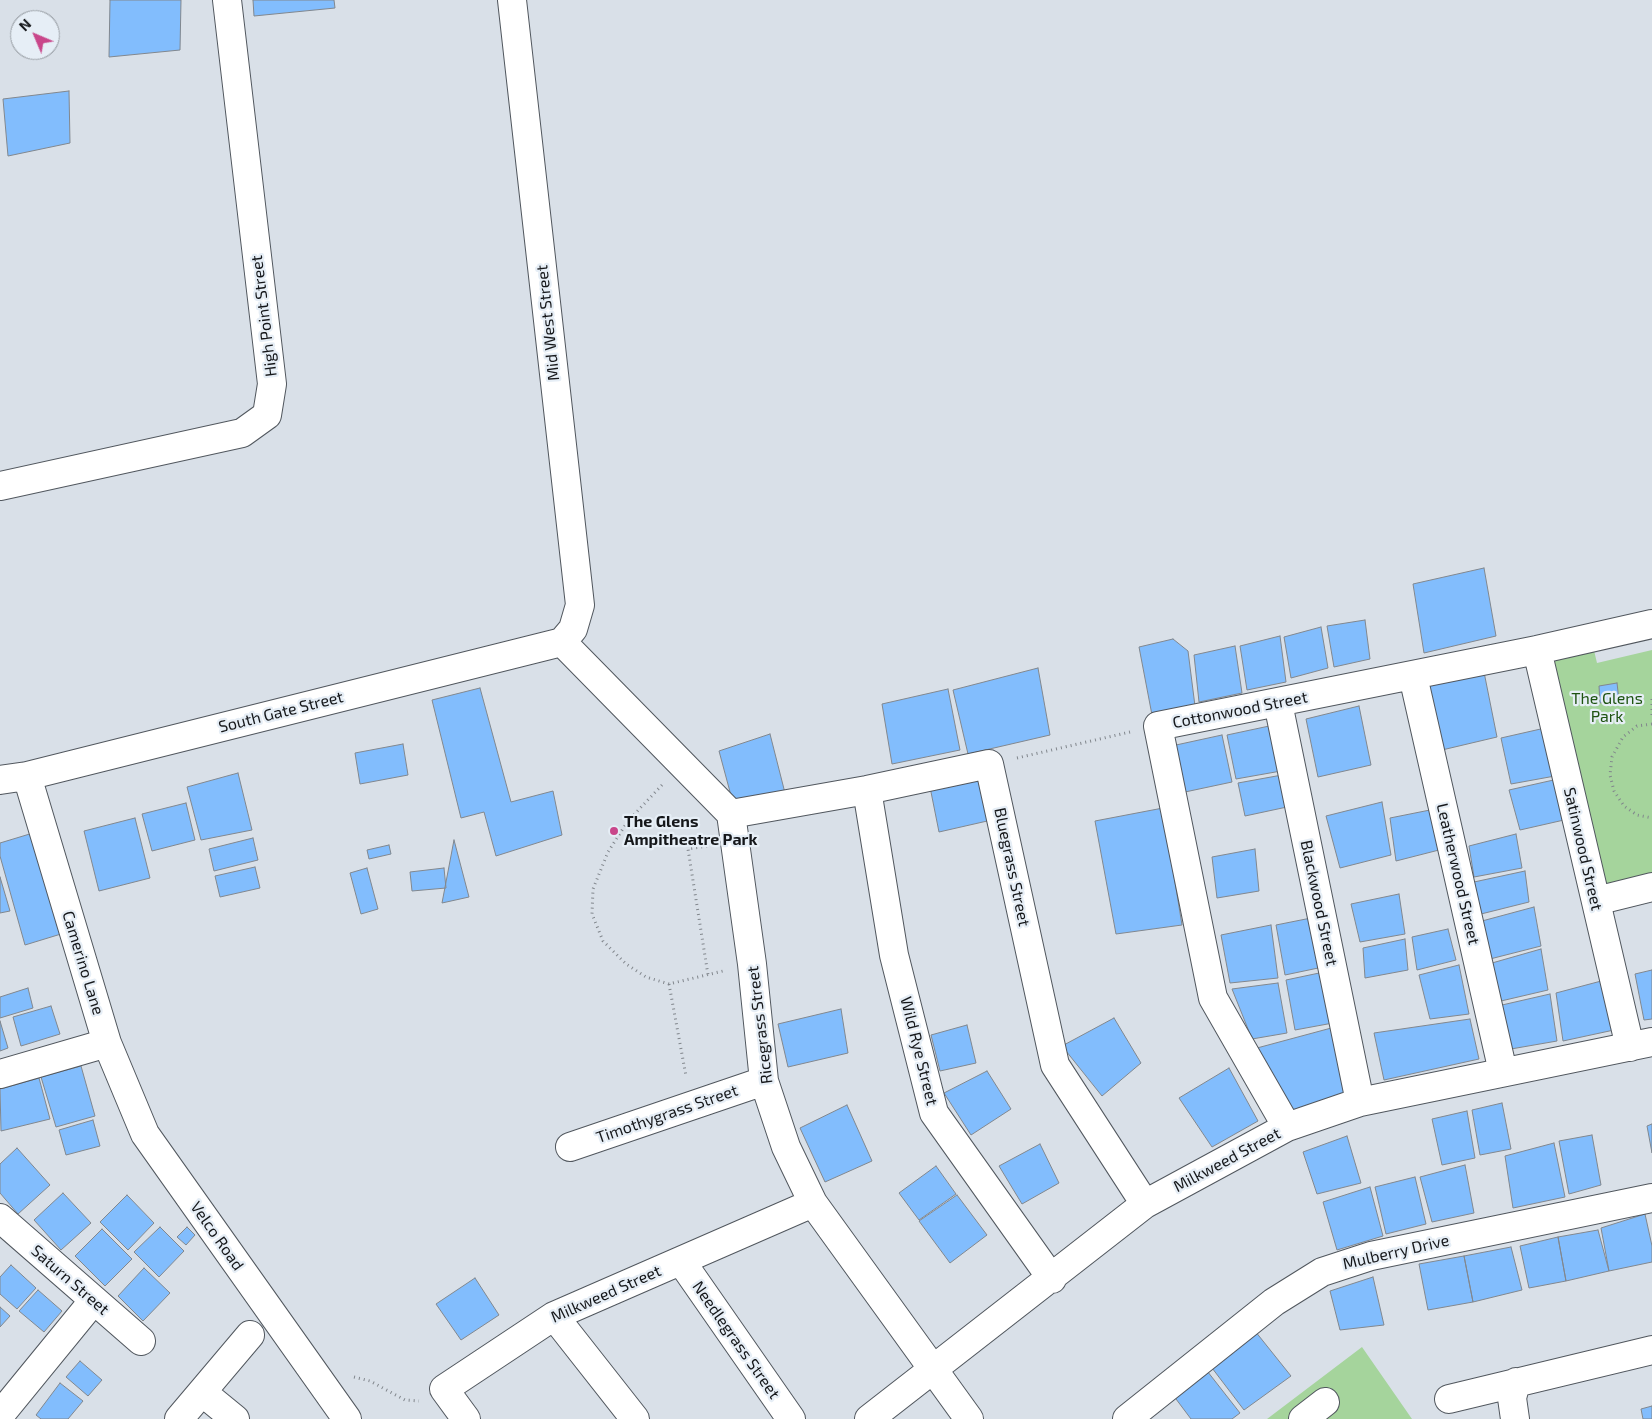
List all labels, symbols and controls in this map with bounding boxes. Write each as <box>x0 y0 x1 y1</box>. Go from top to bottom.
north arrow <box>10 10 60 60</box>
text: N <box>15 15 34 34</box>
street label: High Point Street <box>247 254 281 378</box>
street label: Mid West Street <box>532 264 564 382</box>
street label: South Gate Street <box>217 687 345 737</box>
street label: Cottonwood Street <box>1171 687 1309 733</box>
park label: The Glens Park <box>1571 689 1643 727</box>
street label: Satinwood Street <box>1560 786 1606 912</box>
street label: Leatherwood Street <box>1432 801 1484 947</box>
street label: Bluegrass Street <box>990 806 1034 928</box>
place label: The Glens Ampitheatre Park <box>624 812 757 850</box>
marker: The Glens Ampitheatre Park <box>608 825 620 837</box>
street label: Blackwood Street <box>1296 838 1342 968</box>
street label: Camerino Lane <box>58 909 108 1017</box>
street label: Ricegrass Street <box>743 965 777 1085</box>
street label: Wild Rye Street <box>896 995 942 1107</box>
street label: Timothygrass Street <box>594 1081 740 1147</box>
street label: Milkweed Street <box>1170 1124 1284 1196</box>
street label: Velco Road <box>186 1198 248 1274</box>
street label: Mulberry Drive <box>1341 1230 1451 1274</box>
street label: Saturn Street <box>27 1241 113 1319</box>
street label: Milkweed Street <box>548 1261 664 1327</box>
street label: Needlegrass Street <box>688 1277 784 1403</box>

